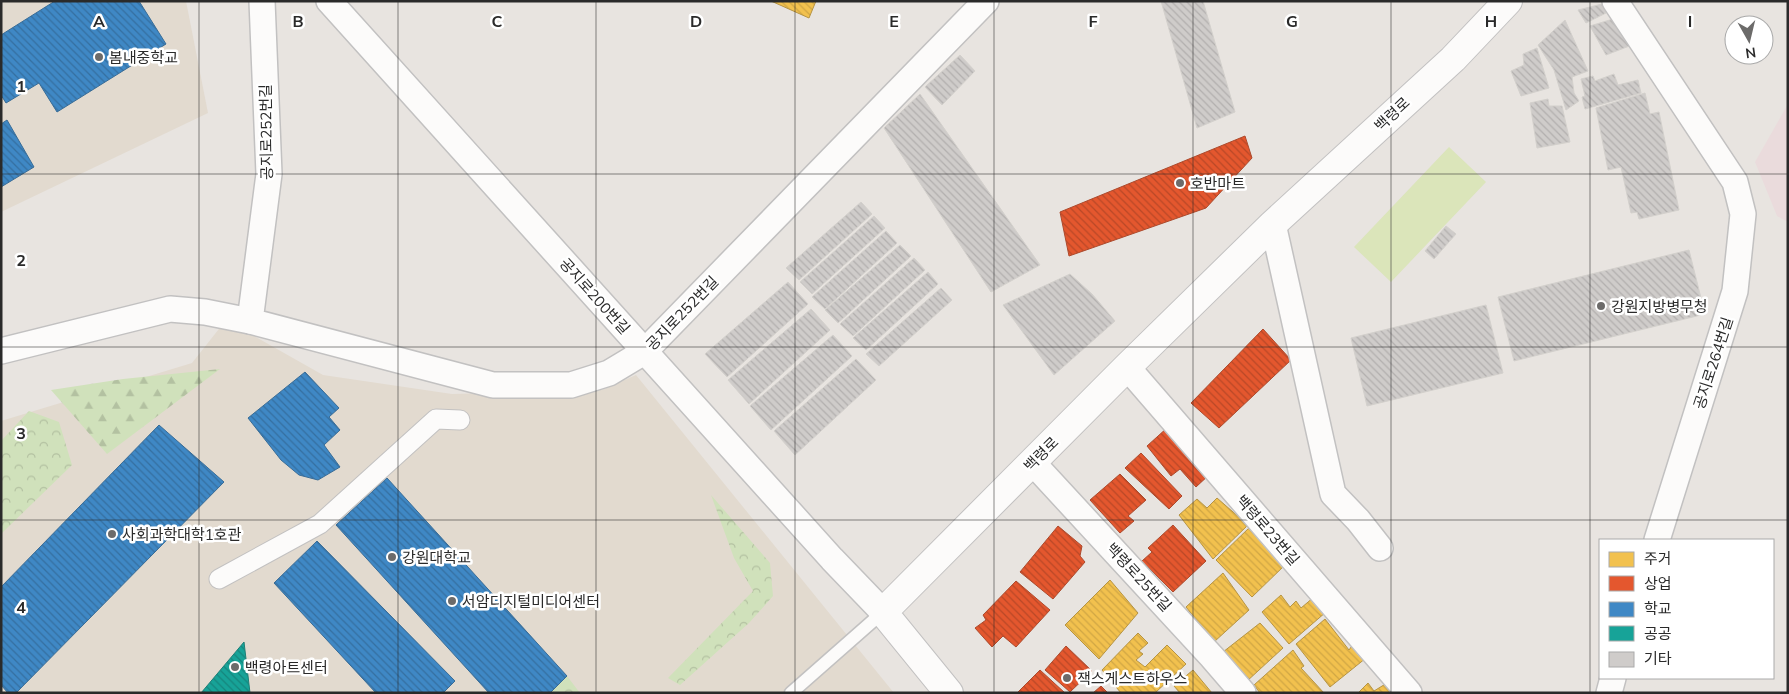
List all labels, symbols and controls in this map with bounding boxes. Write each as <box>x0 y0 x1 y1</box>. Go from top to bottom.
text: A <box>93 11 105 31</box>
text: B <box>292 11 304 31</box>
text: C <box>492 11 503 31</box>
text: D <box>690 11 702 31</box>
text: E <box>889 11 899 31</box>
text: F <box>1088 11 1098 31</box>
text: G <box>1286 11 1298 31</box>
text: H <box>1485 11 1497 31</box>
text: I <box>1688 11 1692 31</box>
north arrow <box>1724 15 1774 65</box>
text: N <box>1744 43 1757 63</box>
place label: 봄내중학교 <box>109 48 178 67</box>
marker: 봄내중학교 <box>93 51 105 63</box>
text: 1 <box>16 76 26 96</box>
street label: 공지로252번길 <box>256 84 276 180</box>
street label: 백령로 <box>1370 93 1414 135</box>
place label: 호반마트 <box>1190 174 1245 193</box>
marker: 호반마트 <box>1174 177 1186 189</box>
text: 2 <box>16 250 26 270</box>
street label: 공지로200번길 <box>556 254 634 338</box>
street label: 공지로252번길 <box>642 272 722 354</box>
place label: 강원지방병무청 <box>1611 297 1708 316</box>
marker: 강원지방병무청 <box>1595 300 1607 312</box>
street label: 공지로264번길 <box>1689 314 1737 412</box>
text: 3 <box>16 423 26 443</box>
street label: 백령로 <box>1020 433 1062 475</box>
street label: 백령로23번길 <box>1232 491 1304 569</box>
place label: 사회과학대학1호관 <box>122 525 242 544</box>
marker: 사회과학대학1호관 <box>106 528 118 540</box>
street label: 백령로25번길 <box>1102 539 1176 615</box>
legend <box>1599 539 1774 679</box>
place label: 강원대학교 <box>402 548 471 567</box>
text: 주거 <box>1644 549 1672 568</box>
marker: 강원대학교 <box>386 551 398 563</box>
text: 상업 <box>1644 574 1672 593</box>
place label: 서암디지털미디어센터 <box>462 592 600 611</box>
marker: 서암디지털미디어센터 <box>446 595 458 607</box>
text: 4 <box>16 597 26 617</box>
text: 학교 <box>1644 599 1672 618</box>
text: 공공 <box>1644 624 1672 643</box>
text: 기타 <box>1644 649 1672 668</box>
place label: 백령아트센터 <box>245 658 328 677</box>
marker: 백령아트센터 <box>229 661 241 673</box>
place label: 잭스게스트하우스 <box>1077 669 1188 688</box>
marker: 잭스게스트하우스 <box>1061 672 1073 684</box>

